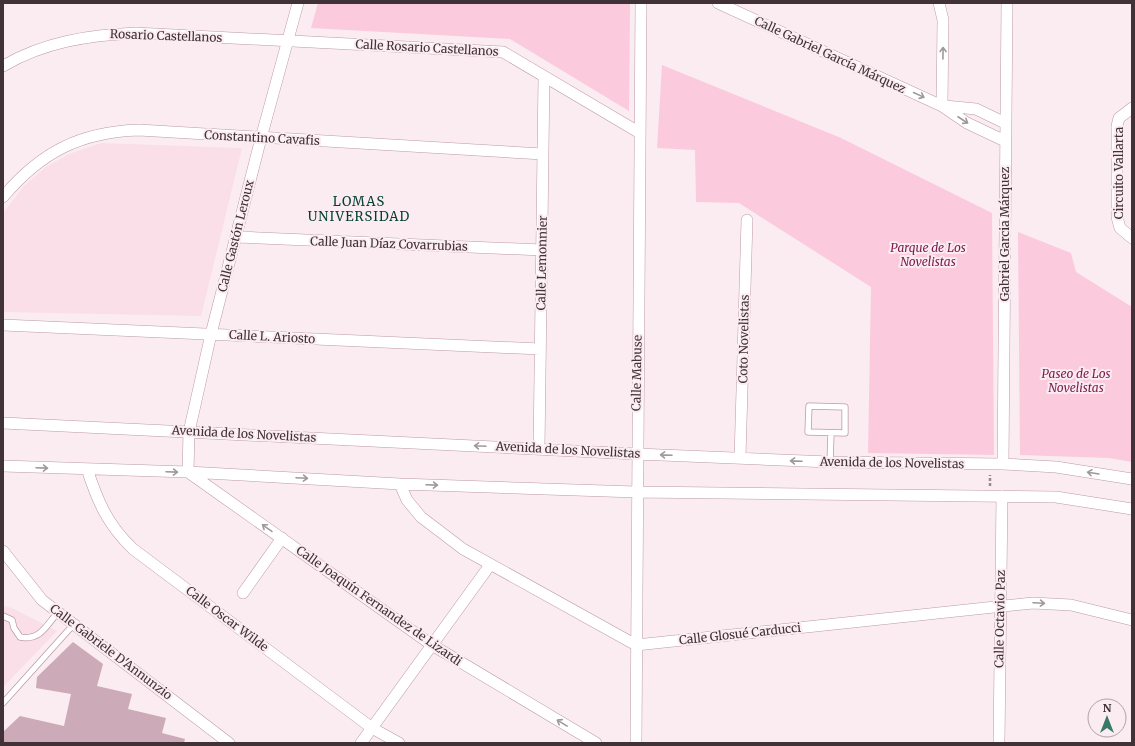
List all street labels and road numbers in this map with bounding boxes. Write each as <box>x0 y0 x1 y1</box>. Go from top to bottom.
street label: Calle Gabriel García Márquez <box>752 13 909 96</box>
street label: Rosario Castellanos <box>110 26 223 45</box>
street label: Calle Rosario Castellanos <box>355 36 499 59</box>
street label: Circuito Vallarta <box>1111 126 1126 219</box>
street label: Constantino Cavafis <box>204 127 320 148</box>
street label: Gabriel Garcia Márquez <box>997 166 1012 301</box>
street label: Calle Gastón Leroux <box>214 178 257 293</box>
street label: Calle Lemonnier <box>533 215 550 311</box>
street label: Calle Juan Díaz Covarrubias <box>310 233 468 254</box>
street label: Coto Novelistas <box>735 294 752 383</box>
street label: Calle L. Ariosto <box>228 327 316 346</box>
street label: Calle Mabuse <box>628 335 645 411</box>
street label: Avenida de los Novelistas <box>170 422 317 445</box>
street label: Avenida de los Novelistas <box>494 438 641 461</box>
street label: Avenida de los Novelistas <box>819 454 965 471</box>
street label: Calle Joaquín Fernandez de Lizardi <box>294 542 465 669</box>
street label: Calle Octavio Paz <box>991 569 1008 668</box>
street label: Calle Oscar Wilde <box>183 583 272 655</box>
street label: Calle Gabriele D'Annunzio <box>47 601 175 703</box>
street label: Calle Glosué Carducci <box>678 620 802 647</box>

